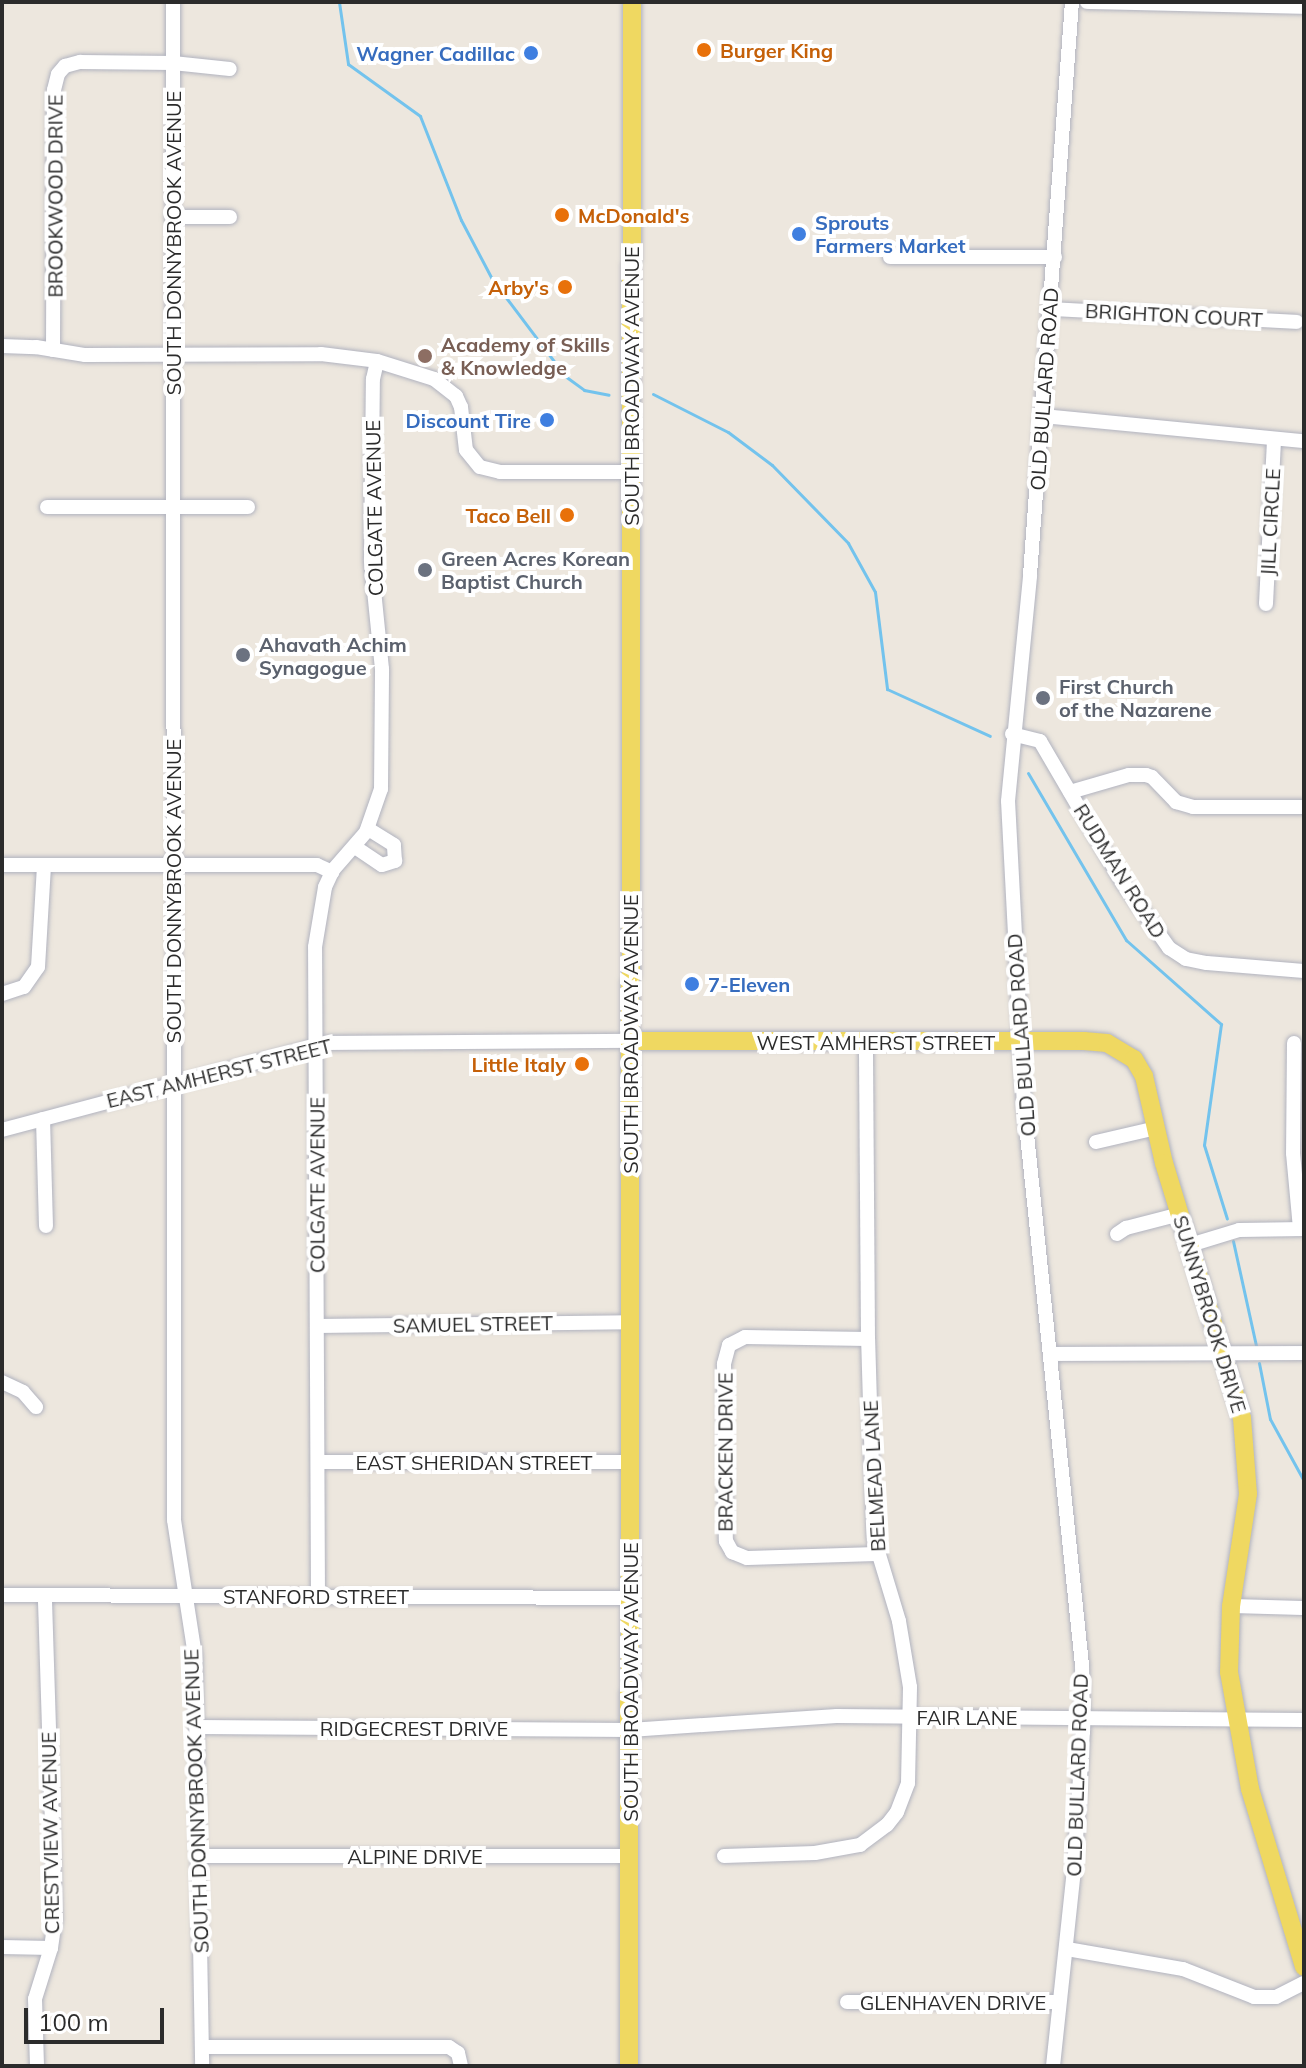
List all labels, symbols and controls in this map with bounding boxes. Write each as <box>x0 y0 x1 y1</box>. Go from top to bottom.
place label: Burger King <box>720 38 833 62</box>
place label: Wagner Cadillac <box>356 41 515 65</box>
marker: Burger King <box>695 41 713 59</box>
marker: Wagner Cadillac <box>522 44 540 62</box>
street label: SOUTH DONNYBROOK AVENUE <box>161 91 185 395</box>
street label: BROOKWOOD DRIVE <box>43 94 67 298</box>
place label: McDonald's <box>578 203 690 227</box>
marker: McDonald's <box>553 206 571 224</box>
place label: Sprouts Farmers Market <box>815 210 965 257</box>
marker: Sprouts Farmers Market <box>790 225 808 243</box>
street label: SOUTH BROADWAY AVENUE <box>619 246 643 526</box>
place label: Arby's <box>488 275 549 299</box>
marker: Arby's <box>556 278 574 296</box>
street label: OLD BULLARD ROAD <box>1025 287 1063 491</box>
street label: BRIGHTON COURT <box>1084 298 1264 332</box>
place label: Academy of Skills & Knowledge <box>441 332 610 379</box>
marker: Academy of Skills & Knowledge <box>416 347 434 365</box>
place label: Discount Tire <box>406 408 531 432</box>
marker: Discount Tire <box>538 411 556 429</box>
street label: COLGATE AVENUE <box>360 420 388 596</box>
street label: JILL CIRCLE <box>1255 468 1285 576</box>
place label: Taco Bell <box>465 503 551 527</box>
marker: Taco Bell <box>558 506 576 524</box>
place label: Green Acres Korean Baptist Church <box>441 546 630 593</box>
marker: Green Acres Korean Baptist Church <box>416 561 434 579</box>
place label: Ahavath Achim Synagogue <box>259 632 407 679</box>
marker: Ahavath Achim Synagogue <box>234 646 252 664</box>
place label: First Church of the Nazarene <box>1059 674 1212 721</box>
marker: First Church of the Nazarene <box>1034 689 1052 707</box>
street label: SOUTH DONNYBROOK AVENUE <box>161 739 185 1043</box>
street label: RUDMAN ROAD <box>1069 799 1171 943</box>
street label: SOUTH BROADWAY AVENUE <box>618 894 642 1174</box>
street label: OLD BULLARD ROAD <box>1002 933 1040 1137</box>
place label: 7-Eleven <box>708 972 790 996</box>
marker: 7-Eleven <box>683 975 701 993</box>
street label: WEST AMHERST STREET <box>757 1030 995 1054</box>
street label: EAST AMHERST STREET <box>104 1033 334 1113</box>
place label: Little Italy <box>472 1052 566 1076</box>
marker: Little Italy <box>573 1055 591 1073</box>
street label: COLGATE AVENUE <box>305 1097 329 1273</box>
street label: SUNNYBROOK DRIVE <box>1169 1212 1251 1416</box>
street label: SAMUEL STREET <box>393 1311 553 1337</box>
street label: BRACKEN DRIVE <box>713 1372 737 1532</box>
street label: BELMEAD LANE <box>858 1400 890 1552</box>
street label: EAST SHERIDAN STREET <box>355 1450 593 1474</box>
street label: SOUTH BROADWAY AVENUE <box>618 1542 642 1822</box>
street label: STANFORD STREET <box>223 1584 409 1608</box>
street label: SOUTH DONNYBROOK AVENUE <box>179 1648 213 1954</box>
street label: OLD BULLARD ROAD <box>1061 1673 1093 1877</box>
street label: FAIR LANE <box>917 1705 1017 1729</box>
street label: RIDGECREST DRIVE <box>320 1716 508 1740</box>
street label: CRESTVIEW AVENUE <box>36 1732 64 1934</box>
street label: ALPINE DRIVE <box>347 1844 483 1868</box>
street label: GLENHAVEN DRIVE <box>860 1990 1046 2014</box>
scale bar <box>28 1992 168 2042</box>
text: 100 m <box>38 2007 109 2037</box>

